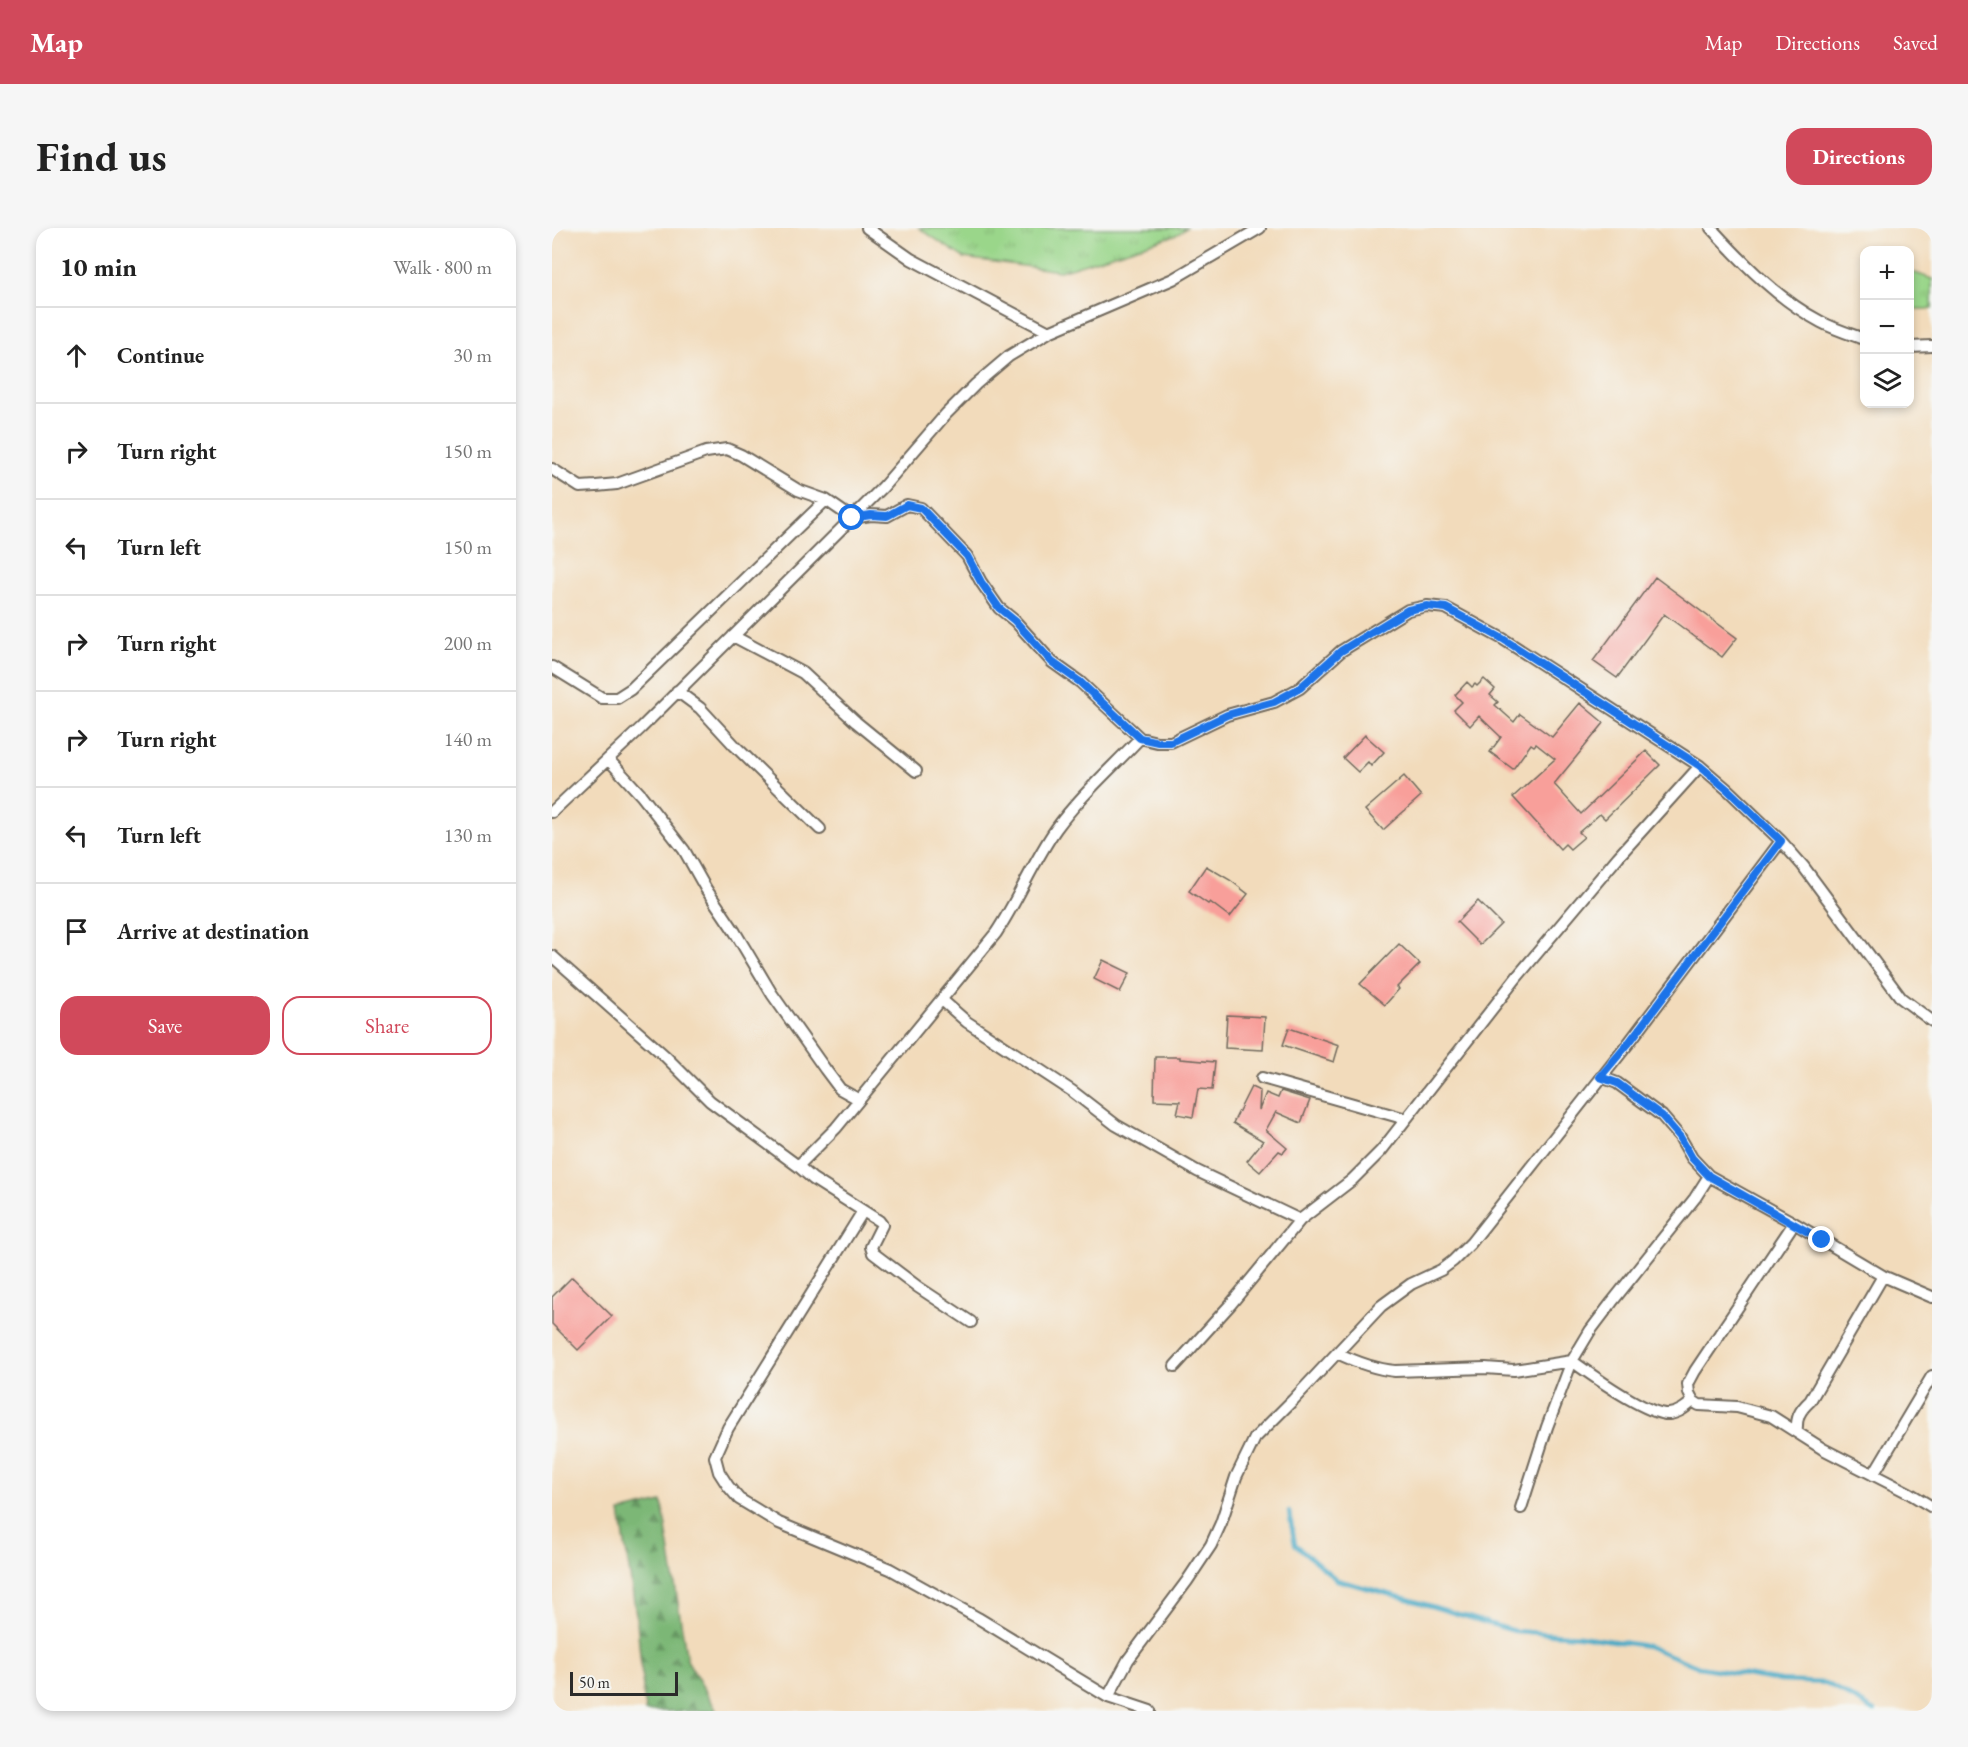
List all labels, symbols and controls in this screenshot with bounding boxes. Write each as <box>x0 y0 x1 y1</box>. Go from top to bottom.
text: Map <box>30 24 83 60</box>
text: Map <box>1705 29 1742 56</box>
text: Directions <box>1775 29 1860 56</box>
text: Saved <box>1893 29 1938 56</box>
button: Directions <box>1786 128 1932 185</box>
text: Find us <box>36 129 167 184</box>
map controls <box>1860 246 1914 408</box>
button: + <box>1860 246 1914 300</box>
text: 10 min <box>60 250 137 284</box>
text: Walk · 800 m <box>393 254 492 280</box>
button: − <box>1860 300 1914 354</box>
icon: ahead <box>60 339 93 372</box>
text: Continue <box>117 341 204 370</box>
text: 30 m <box>453 342 492 368</box>
button: layers <box>1860 354 1914 408</box>
icon: right <box>60 435 93 468</box>
text: Turn right <box>117 437 216 466</box>
text: 150 m <box>444 438 492 464</box>
route start <box>838 504 864 530</box>
icon: left <box>60 531 93 564</box>
text: Turn left <box>117 533 201 562</box>
text: 150 m <box>444 534 492 560</box>
icon: right <box>60 627 93 660</box>
text: Turn right <box>117 629 216 658</box>
text: 200 m <box>444 630 492 656</box>
icon: right <box>60 723 93 756</box>
text: Turn right <box>117 725 216 754</box>
text: 140 m <box>444 726 492 752</box>
icon: left <box>60 819 93 852</box>
text: Turn left <box>117 821 201 850</box>
text: 130 m <box>444 822 492 848</box>
icon: arrive <box>60 915 93 948</box>
text: Arrive at destination <box>117 917 309 946</box>
button: Save <box>60 996 270 1055</box>
button: Share <box>282 996 492 1055</box>
route end <box>1808 1226 1834 1252</box>
scale bar <box>570 1669 678 1696</box>
text: 50 m <box>579 1672 610 1693</box>

